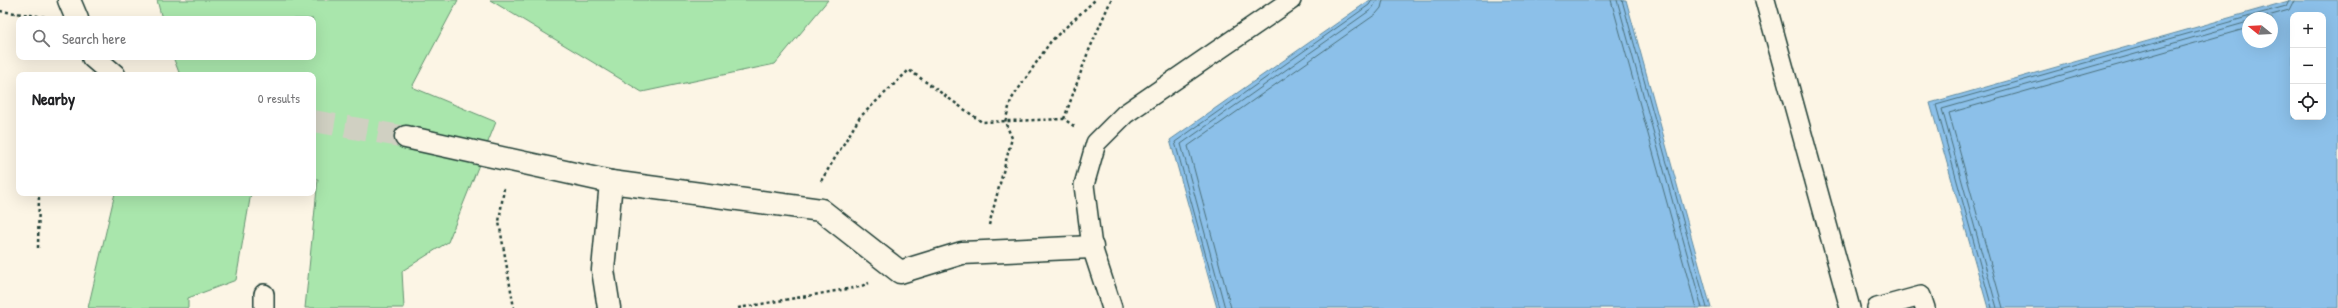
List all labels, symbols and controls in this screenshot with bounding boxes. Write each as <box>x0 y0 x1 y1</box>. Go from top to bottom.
north arrow <box>2242 12 2278 48</box>
map controls <box>2290 12 2326 120</box>
button: + <box>2290 12 2326 48</box>
search box <box>16 16 316 60</box>
icon: search <box>30 27 52 49</box>
text: Search here <box>62 28 126 49</box>
button: − <box>2290 48 2326 84</box>
button: locate <box>2290 84 2326 120</box>
text: Nearby <box>32 87 75 110</box>
text: 0 results <box>258 89 300 107</box>

